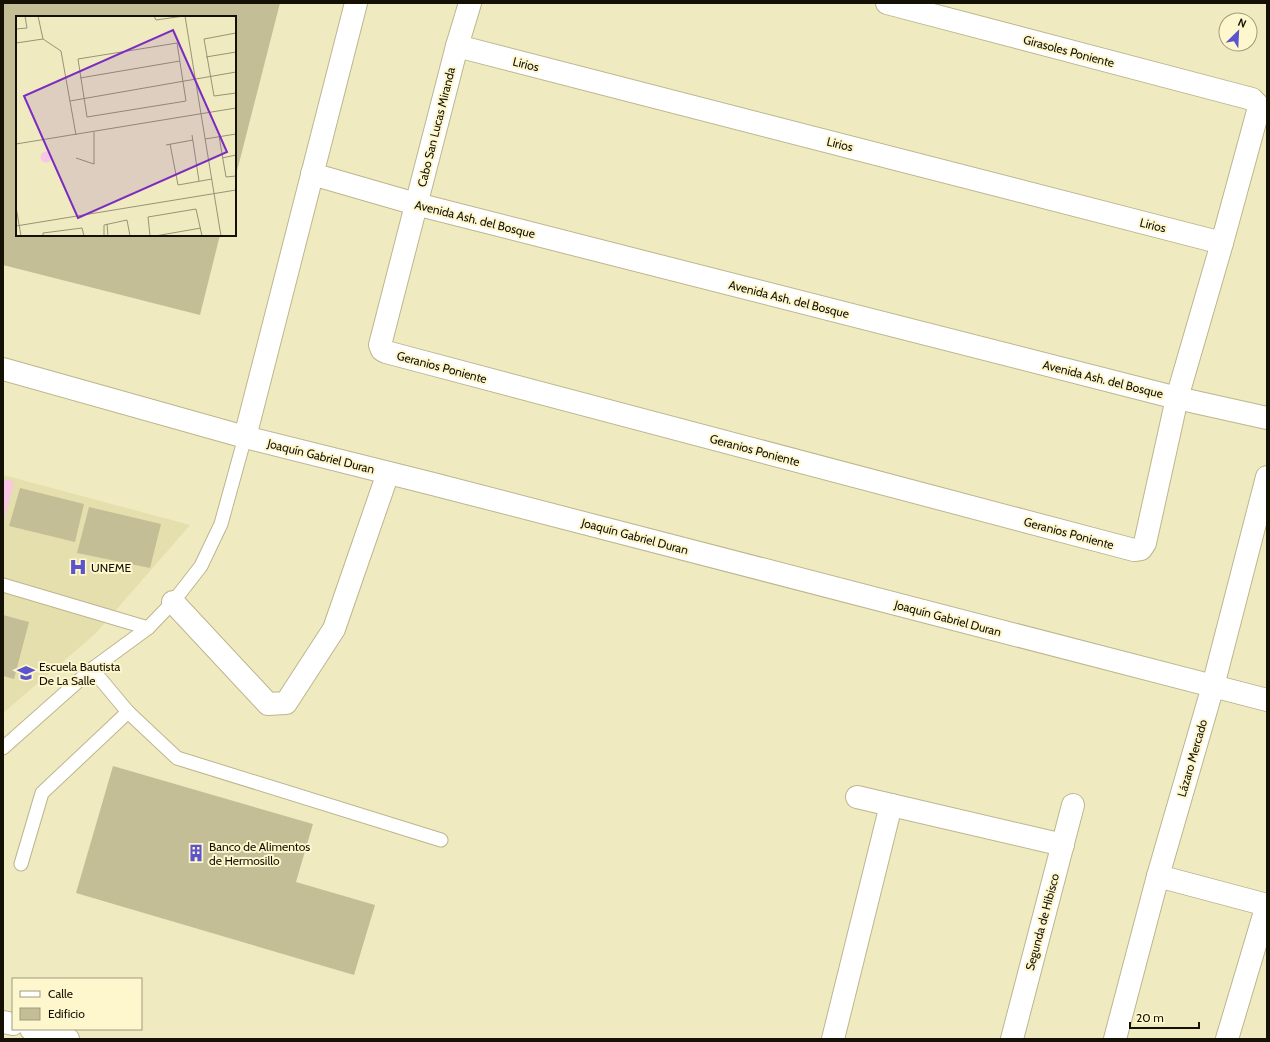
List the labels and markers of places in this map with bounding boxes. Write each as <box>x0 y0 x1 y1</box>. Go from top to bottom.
hospital icon: UNEME <box>68 557 88 577</box>
place label: UNEME <box>91 560 131 575</box>
place label: Escuela Bautista De La Salle <box>39 659 121 688</box>
school or university icon: Escuela Bautista De La Salle <box>16 663 36 683</box>
place label: Banco de Alimentos de Hermosillo <box>209 839 310 868</box>
building icon: Banco de Alimentos de Hermosillo <box>186 843 206 863</box>

